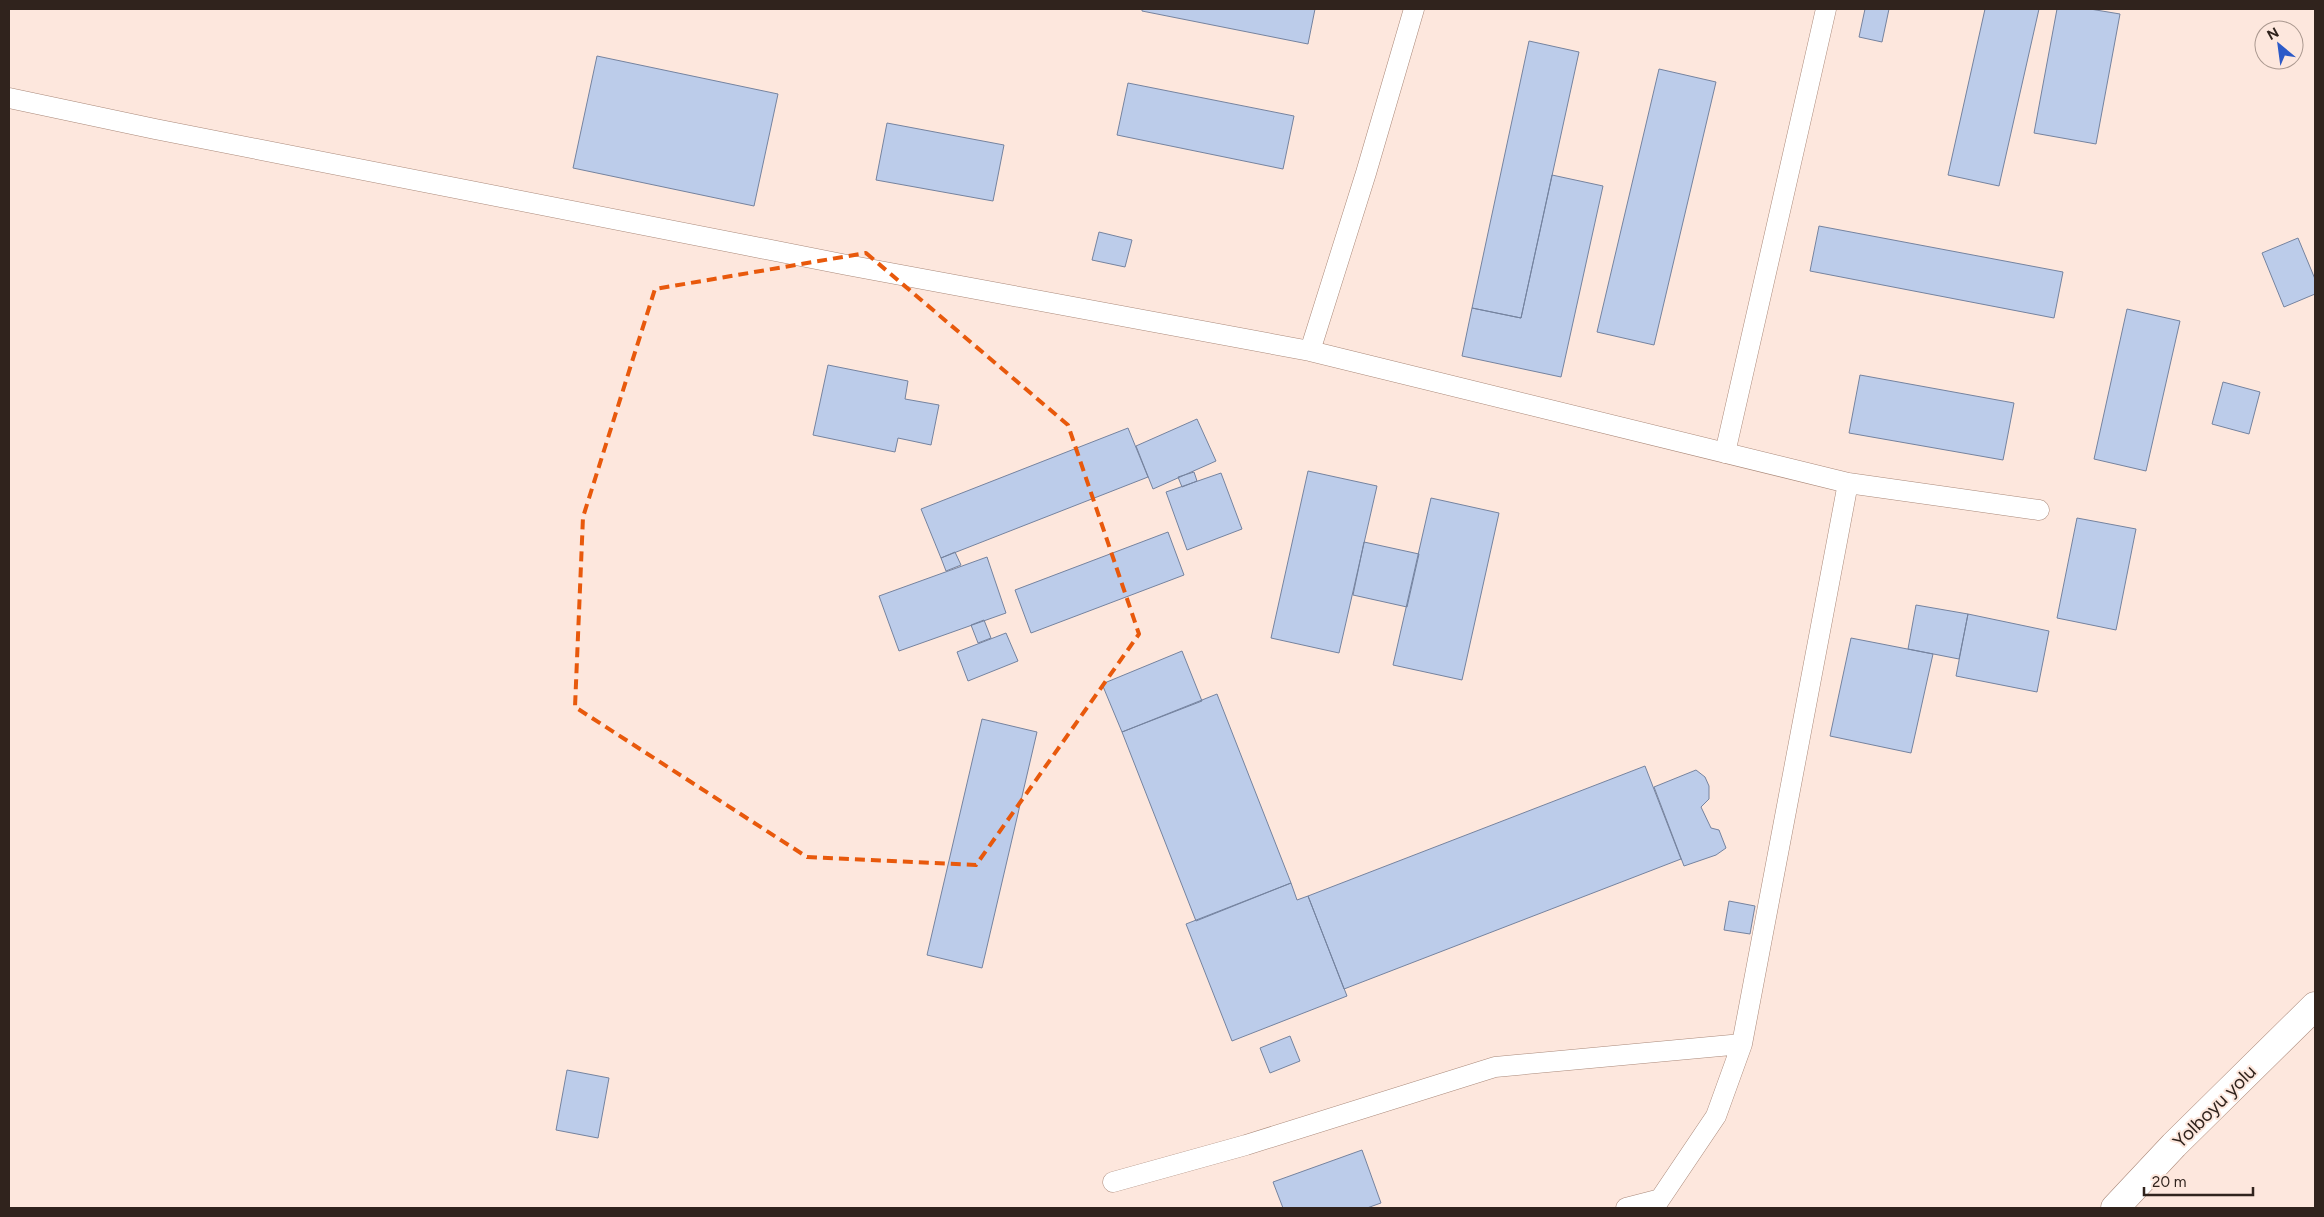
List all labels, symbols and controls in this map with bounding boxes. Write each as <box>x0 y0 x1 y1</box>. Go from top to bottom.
north arrow <box>2254 20 2304 70</box>
text: N <box>2264 24 2282 44</box>
street label: Yolboyu yolu <box>2168 1060 2261 1153</box>
scale bar <box>2144 1164 2253 1196</box>
text: 20 m <box>2152 1173 2186 1191</box>

